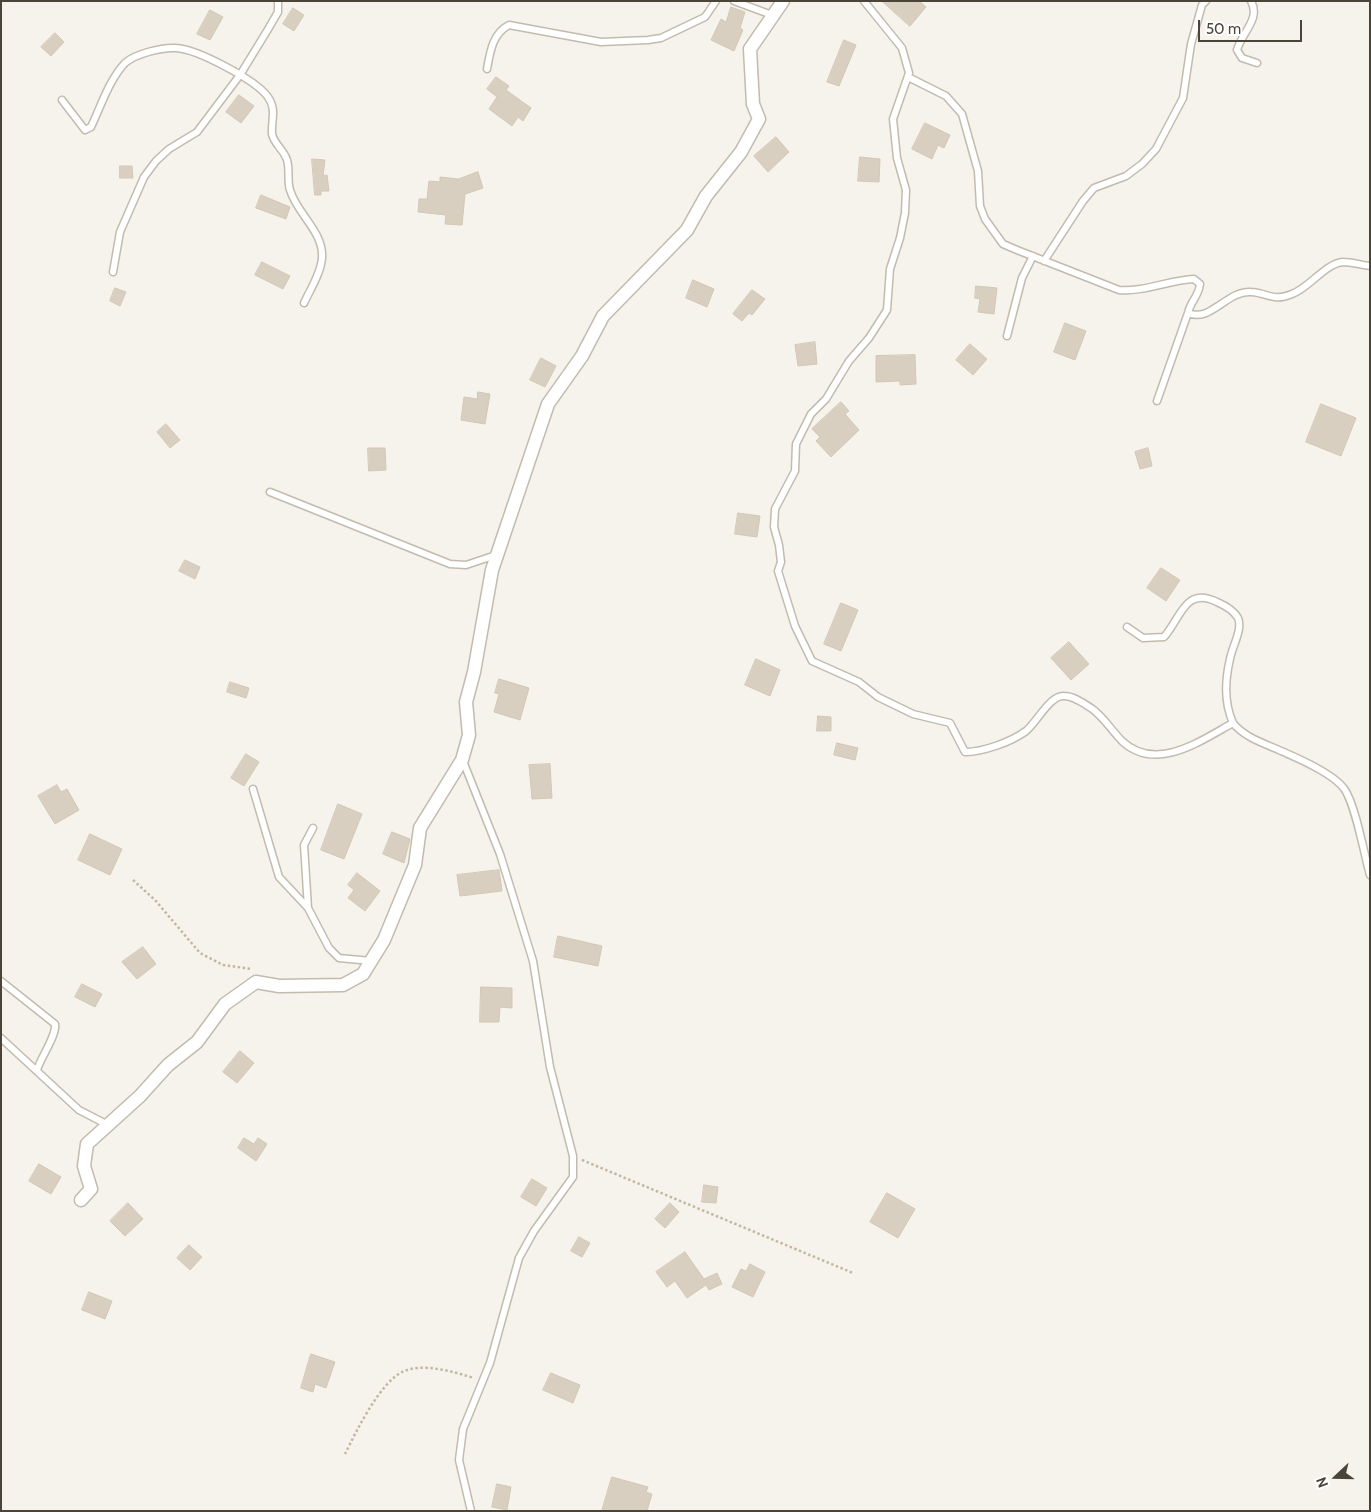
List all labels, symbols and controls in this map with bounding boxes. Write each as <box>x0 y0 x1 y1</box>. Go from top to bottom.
scale bar <box>1201 10 1305 42</box>
text: 50 m <box>1206 20 1241 38</box>
north arrow <box>1311 1452 1361 1502</box>
text: N <box>1312 1475 1332 1490</box>

